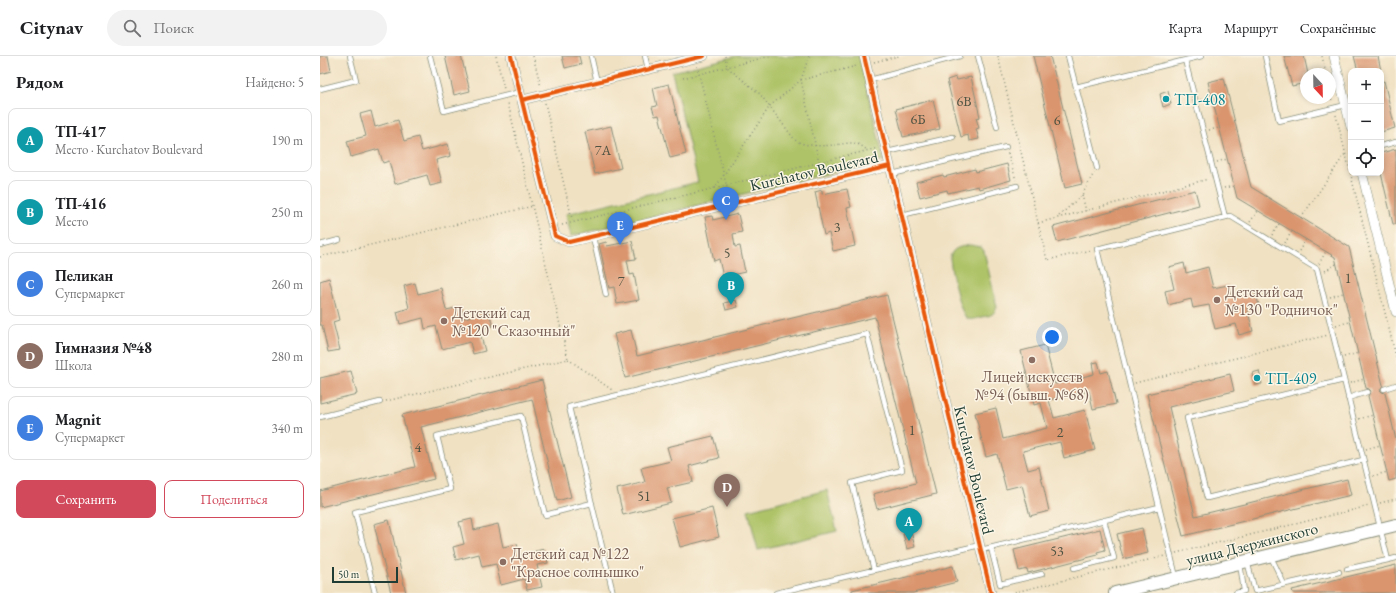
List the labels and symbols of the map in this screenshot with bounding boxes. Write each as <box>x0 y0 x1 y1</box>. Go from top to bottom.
north arrow <box>1300 68 1336 104</box>
place label: ТП-408 <box>1174 89 1226 110</box>
house number: 6В <box>957 92 971 110</box>
marker: ТП-408 <box>1161 94 1171 104</box>
house number: 6Б <box>911 110 925 128</box>
house number: 6 <box>1054 111 1061 129</box>
house number: 7А <box>595 141 612 159</box>
street label: Kurchatov Boulevard <box>748 146 881 196</box>
pin: C <box>713 187 739 220</box>
pin: E <box>607 212 633 245</box>
house number: 3 <box>834 218 841 236</box>
house number: 5 <box>724 244 730 262</box>
house number: 1 <box>1345 269 1351 287</box>
house number: 7 <box>618 272 625 290</box>
pin: B <box>718 272 744 305</box>
place label: Детский сад №130 "Родничок" <box>1225 281 1338 320</box>
marker: Детский сад №130 "Родничок" <box>1212 295 1222 305</box>
place label: Детский сад №120 "Сказочный" <box>452 302 575 341</box>
marker: Детский сад №120 "Сказочный" <box>439 316 449 326</box>
your location <box>1042 327 1062 347</box>
marker: Лицей искусств №94 (бывш. №68) <box>1027 355 1037 365</box>
place label: Лицей искусств №94 (бывш. №68) <box>975 366 1089 405</box>
place label: ТП-409 <box>1265 368 1317 389</box>
marker: ТП-409 <box>1252 373 1262 383</box>
street label: Kurchatov Boulevard <box>949 404 999 537</box>
house number: 1 <box>909 421 915 439</box>
house number: 2 <box>1057 423 1064 441</box>
house number: 4 <box>415 438 422 456</box>
pin: D <box>714 474 740 507</box>
house number: 51 <box>637 487 651 505</box>
pin: A <box>896 508 922 541</box>
street label: улица Дзержинского <box>1184 517 1320 571</box>
house number: 53 <box>1050 542 1064 560</box>
place label: Детский сад №122 "Красное солнышко" <box>511 543 644 582</box>
marker: Детский сад №122 "Красное солнышко" <box>498 557 508 567</box>
scale bar <box>332 565 398 584</box>

